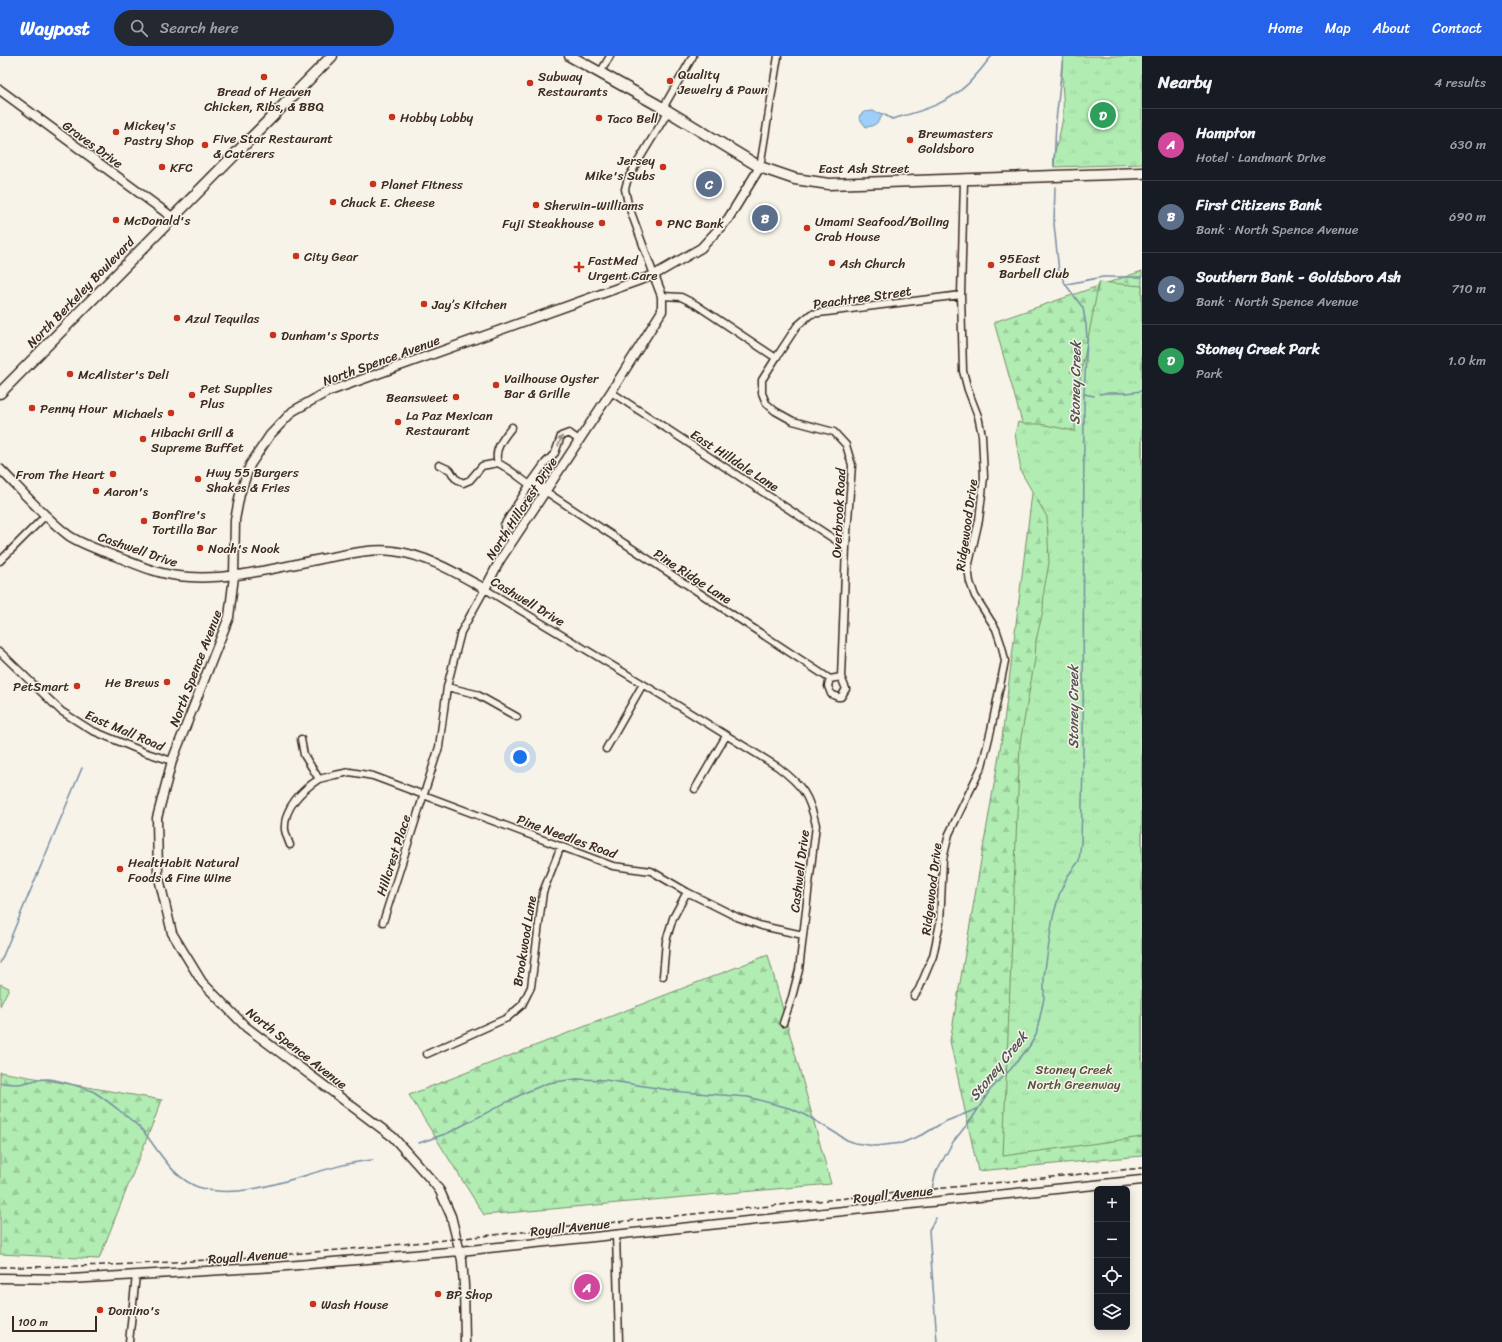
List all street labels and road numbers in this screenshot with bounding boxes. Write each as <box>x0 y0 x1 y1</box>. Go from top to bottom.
street label: Graves Drive <box>57 114 128 175</box>
street label: East Ash Street <box>819 157 910 180</box>
street label: North Berkeley Boulevard <box>21 230 141 353</box>
street label: Peachtree Street <box>811 279 913 316</box>
street label: North Spence Avenue <box>319 328 443 392</box>
street label: East Hilldale Lane <box>686 423 784 498</box>
street label: North Hillcrest Drive <box>479 452 564 564</box>
street label: Overbrook Road <box>825 466 852 559</box>
street label: Ridgewood Drive <box>949 477 984 573</box>
street label: Cashwell Drive <box>95 525 181 574</box>
street label: Pine Ridge Lane <box>649 542 736 610</box>
street label: Cashwell Drive <box>486 570 570 633</box>
street label: North Spence Avenue <box>163 606 228 730</box>
street label: East Mall Road <box>81 703 169 758</box>
street label: Pine Needles Road <box>514 808 621 866</box>
street label: Hillcrest Place <box>369 811 418 899</box>
street label: Cashwell Drive <box>783 828 816 914</box>
street label: Ridgewood Drive <box>914 842 949 937</box>
street label: Brookwood Lane <box>506 894 543 988</box>
street label: North Spence Avenue <box>241 1001 353 1096</box>
street label: Royall Avenue <box>852 1179 934 1210</box>
street label: Royall Avenue <box>529 1212 611 1243</box>
street label: Royall Avenue <box>207 1242 289 1271</box>

